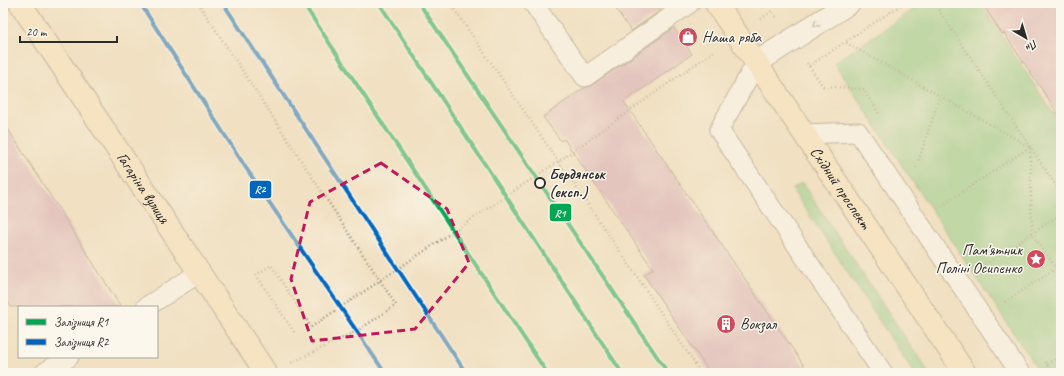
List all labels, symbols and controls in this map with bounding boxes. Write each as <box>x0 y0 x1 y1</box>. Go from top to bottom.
scale bar <box>20 18 117 44</box>
north arrow <box>1006 18 1046 58</box>
one-way arrow <box>813 19 820 27</box>
text: 20 m <box>26 24 48 40</box>
shop icon: Наша ряба <box>677 26 699 48</box>
place label: Наша ряба <box>702 27 762 47</box>
text: Пн <box>1022 37 1041 56</box>
street label: Східний проспект <box>806 143 876 234</box>
street label: Гагаріна вулиця <box>112 148 174 228</box>
place label: Бердянськ (експ.) <box>549 164 606 202</box>
marker: Бердянськ (експ.) <box>534 177 546 189</box>
line badge: R2 <box>249 180 272 199</box>
text: R2 <box>255 182 267 196</box>
line badge: R1 <box>549 203 572 222</box>
text: R1 <box>555 206 567 220</box>
place label: Пам'ятник Поліні Осипенко <box>936 240 1023 278</box>
place icon: Пам'ятник Поліні Осипенко <box>1025 248 1047 270</box>
legend <box>18 306 158 358</box>
building icon: Вокзал <box>715 313 737 335</box>
text: Залізниця R1 <box>54 314 109 330</box>
place label: Вокзал <box>740 314 778 334</box>
text: Залізниця R2 <box>54 334 110 350</box>

